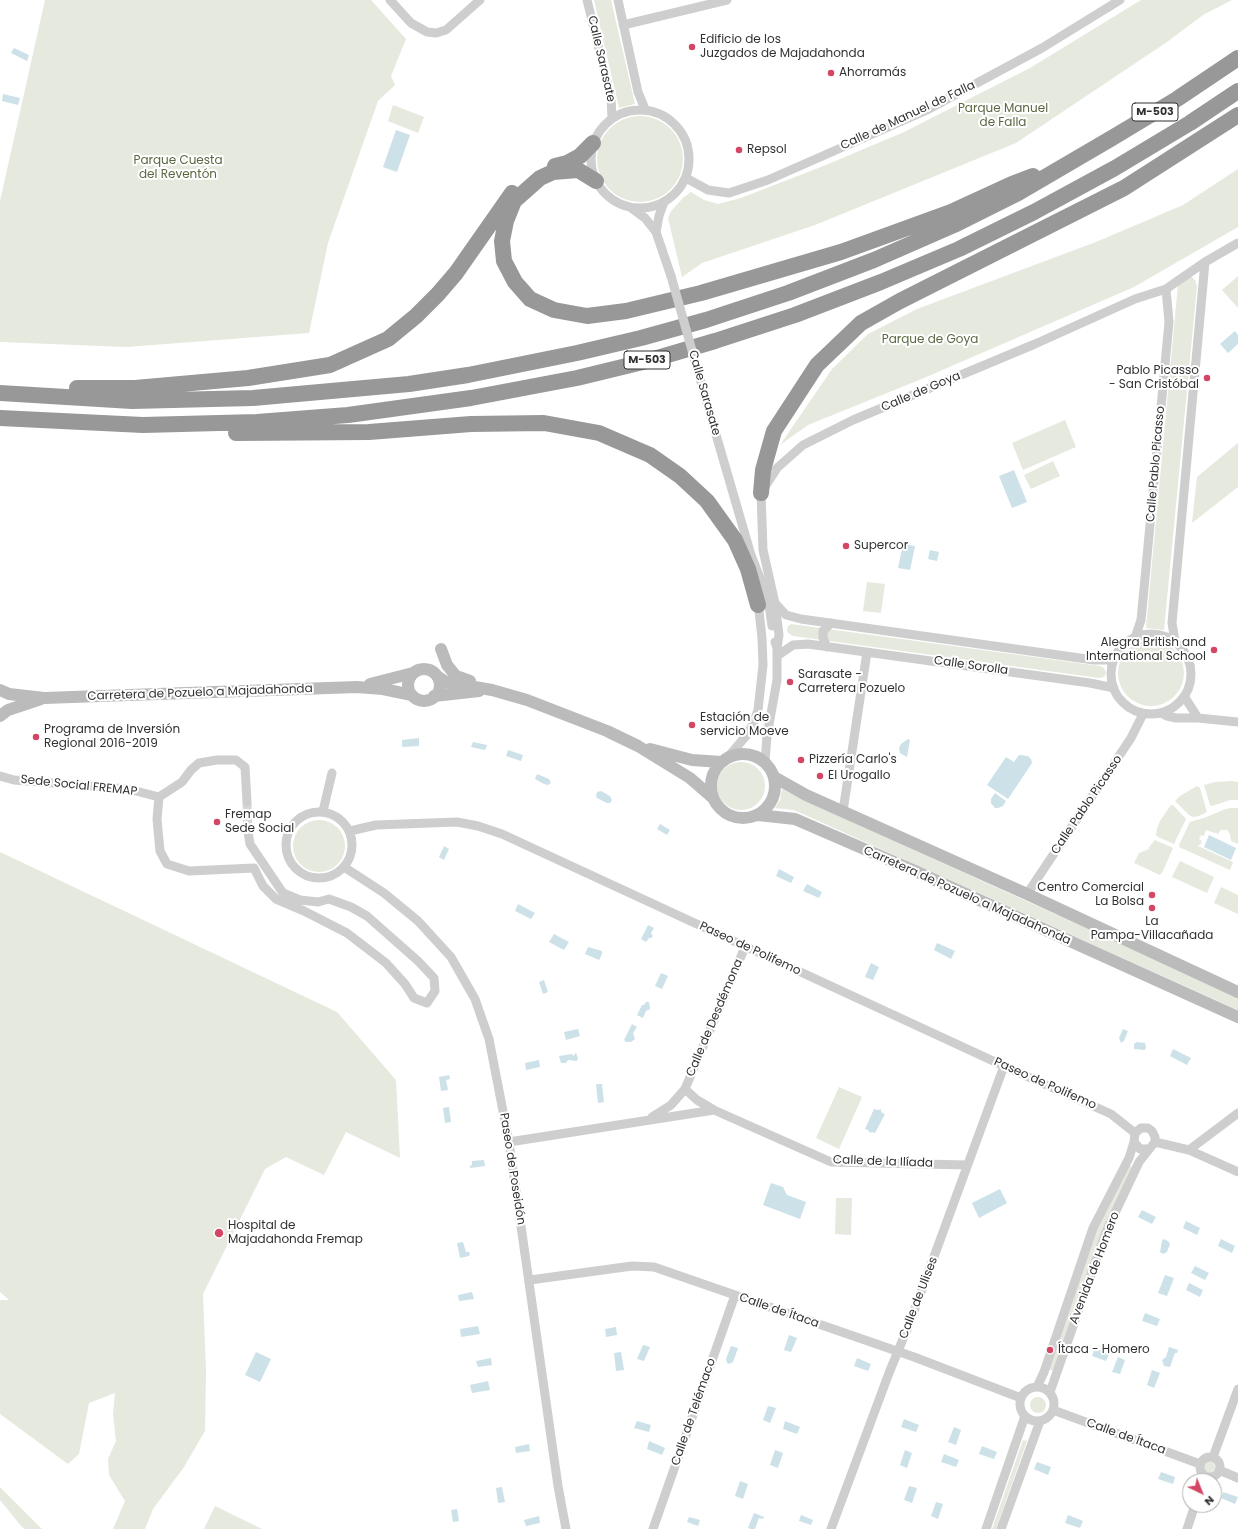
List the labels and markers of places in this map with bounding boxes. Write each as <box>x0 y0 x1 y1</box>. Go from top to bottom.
place label: Edificio de los Juzgados de Majadahonda <box>700 33 865 61</box>
marker: Edificio de los Juzgados de Majadahonda <box>687 42 697 52</box>
place label: Ahorramás <box>839 66 906 80</box>
marker: Ahorramás <box>826 68 836 78</box>
place label: Repsol <box>747 143 787 157</box>
marker: Repsol <box>734 145 744 155</box>
place label: Pablo Picasso - San Cristóbal <box>1109 364 1199 392</box>
marker: Pablo Picasso - San Cristóbal <box>1202 373 1212 383</box>
place label: Supercor <box>854 539 908 553</box>
marker: Supercor <box>841 541 851 551</box>
place label: Alegra British and International School <box>1086 636 1206 664</box>
marker: Alegra British and International School <box>1209 645 1219 655</box>
place label: Sarasate - Carretera Pozuelo <box>798 668 905 696</box>
marker: Sarasate - Carretera Pozuelo <box>785 677 795 687</box>
place label: Estación de servicio Moeve <box>700 711 789 739</box>
marker: Estación de servicio Moeve <box>687 720 697 730</box>
place label: Programa de Inversión Regional 2016-2019 <box>44 723 180 751</box>
marker: Programa de Inversión Regional 2016-2019 <box>31 732 41 742</box>
place label: Pizzería Carlo's <box>809 753 897 767</box>
marker: Pizzería Carlo's <box>796 755 806 765</box>
place label: El Urogallo <box>828 769 890 783</box>
marker: El Urogallo <box>815 771 825 781</box>
place label: Fremap Sede Social <box>225 808 294 836</box>
marker: Fremap Sede Social <box>212 817 222 827</box>
place label: Centro Comercial La Bolsa <box>1037 881 1144 909</box>
marker: Centro Comercial La Bolsa <box>1147 890 1157 900</box>
marker: La Pampa-Villacañada <box>1147 903 1157 913</box>
place label: La Pampa-Villacañada <box>1091 915 1213 943</box>
place label: Hospital de Majadahonda Fremap <box>228 1219 363 1247</box>
marker: Hospital de Majadahonda Fremap <box>213 1227 225 1239</box>
place label: Ítaca - Homero <box>1058 1343 1150 1357</box>
marker: Ítaca - Homero <box>1045 1345 1055 1355</box>

